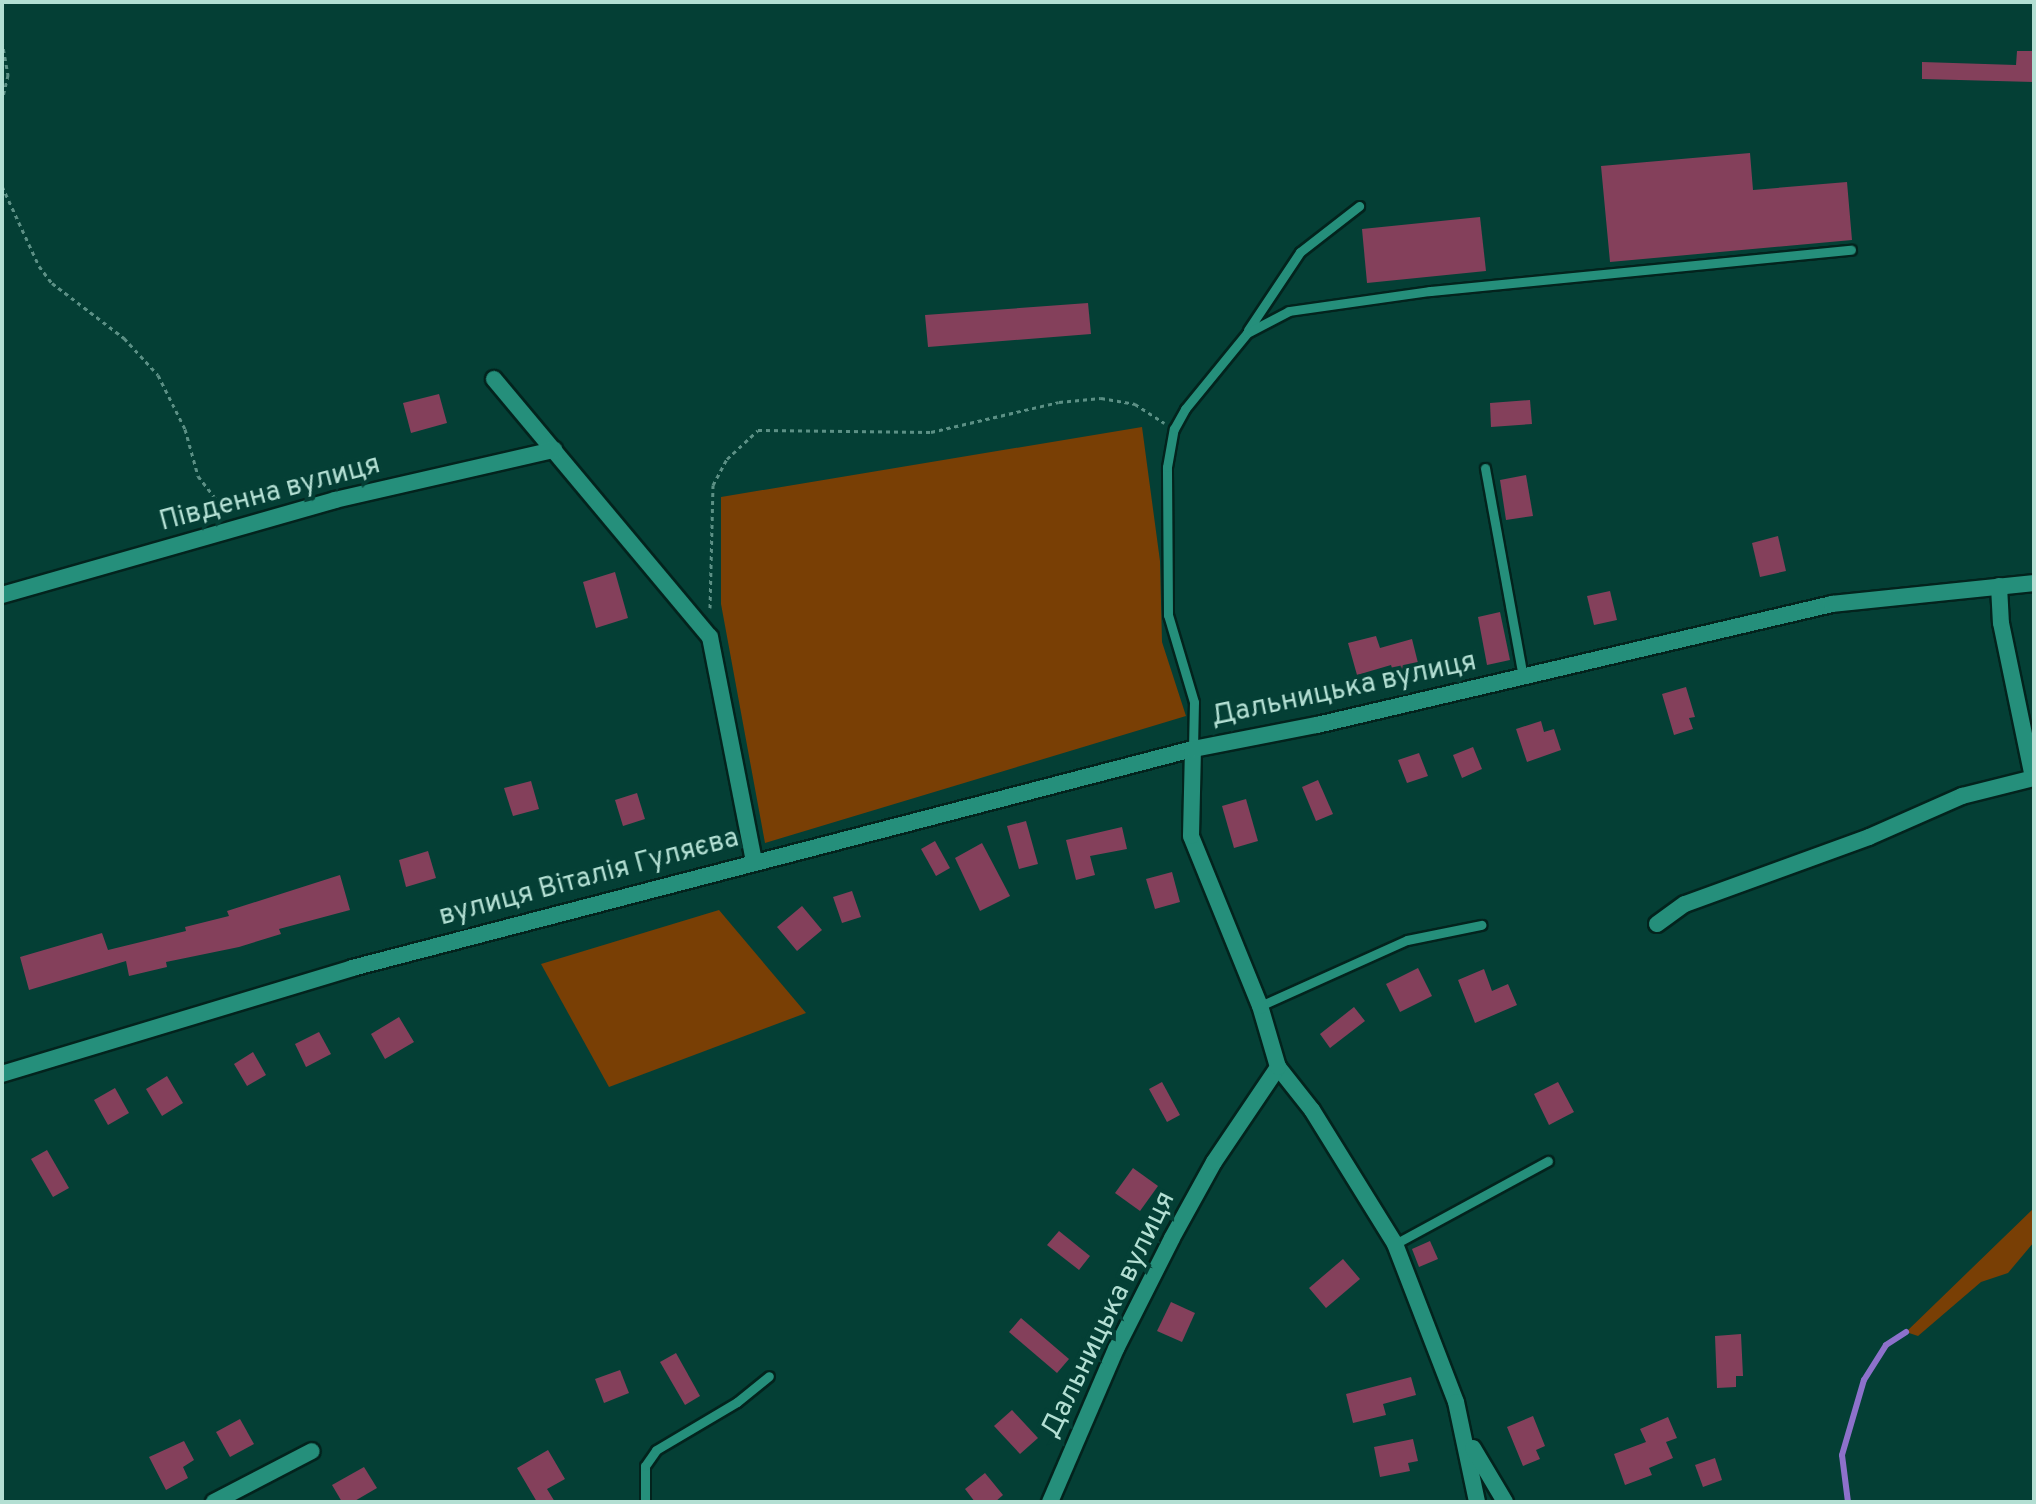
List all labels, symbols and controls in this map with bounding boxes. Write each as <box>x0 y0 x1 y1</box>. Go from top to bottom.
street label: Південна вулиця <box>156 448 384 540</box>
street label: Дальницька вулиця <box>1208 645 1480 735</box>
street label: вулиця Віталія Гуляєва <box>435 822 743 934</box>
street label: Дальницька вулиця <box>1035 1186 1183 1444</box>

